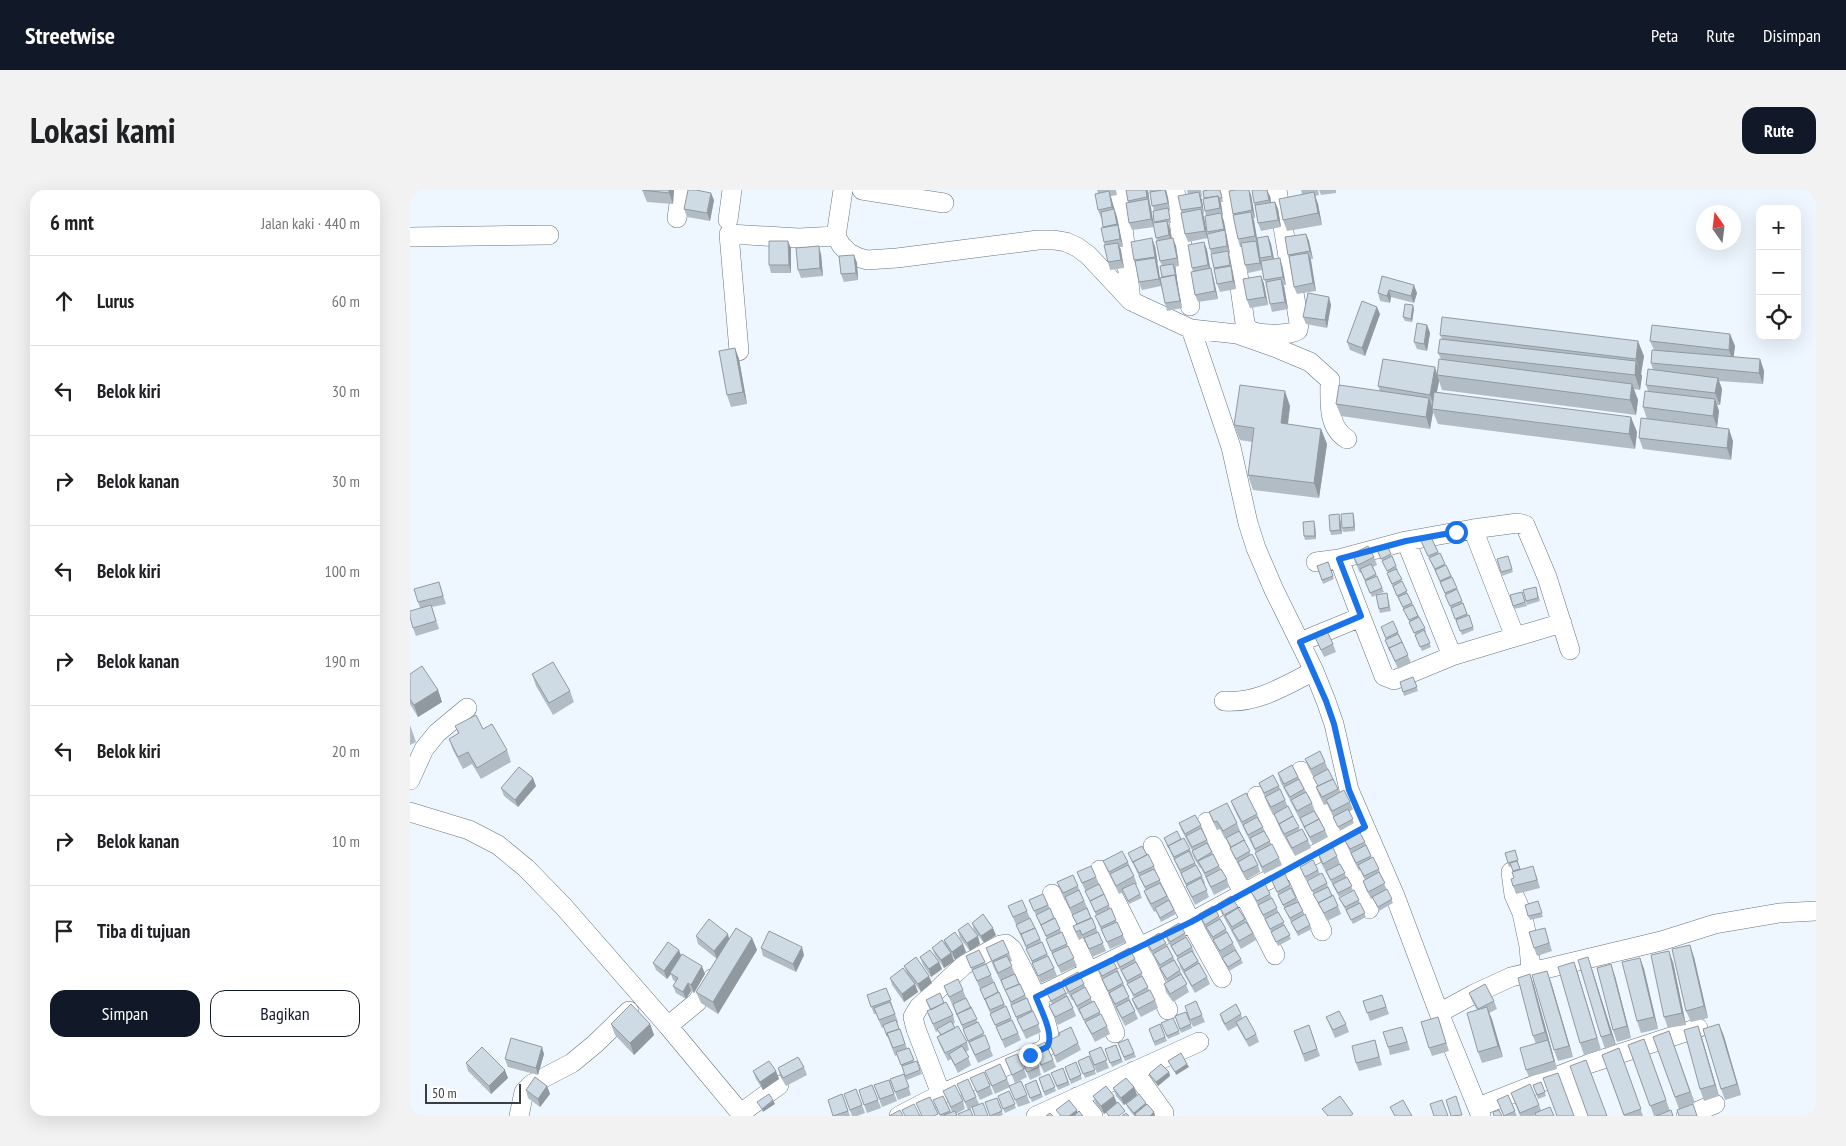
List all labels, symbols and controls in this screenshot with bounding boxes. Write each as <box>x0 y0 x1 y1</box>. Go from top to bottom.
text: Streetwise <box>25 20 115 51</box>
text: Peta <box>1651 24 1678 47</box>
text: Rute <box>1706 24 1735 47</box>
text: Disimpan <box>1763 24 1821 47</box>
text: Lokasi kami <box>30 107 176 153</box>
button: Rute <box>1742 107 1816 154</box>
north arrow <box>1696 205 1741 250</box>
map controls <box>1756 205 1801 340</box>
button: + <box>1756 205 1801 250</box>
text: 6 mnt <box>50 209 94 236</box>
text: Jalan kaki · 440 m <box>261 213 360 233</box>
button: − <box>1756 250 1801 295</box>
icon: ahead <box>50 287 78 315</box>
text: Lurus <box>97 289 134 313</box>
text: 60 m <box>332 291 360 311</box>
button: locate <box>1756 295 1801 340</box>
icon: left <box>50 377 78 405</box>
text: Belok kiri <box>97 379 161 403</box>
text: 30 m <box>332 381 360 401</box>
icon: right <box>50 467 78 495</box>
text: Belok kanan <box>97 469 179 493</box>
text: 30 m <box>332 471 360 491</box>
route start <box>1445 521 1468 544</box>
icon: left <box>50 557 78 585</box>
text: Belok kiri <box>97 559 161 583</box>
text: 100 m <box>325 561 360 581</box>
icon: right <box>50 647 78 675</box>
text: Belok kanan <box>97 649 179 673</box>
text: 190 m <box>325 651 360 671</box>
icon: left <box>50 737 78 765</box>
text: Belok kiri <box>97 739 161 763</box>
text: 20 m <box>332 741 360 761</box>
icon: right <box>50 827 78 855</box>
text: Belok kanan <box>97 829 179 853</box>
text: 10 m <box>332 831 360 851</box>
icon: arrive <box>50 917 78 945</box>
text: Tiba di tujuan <box>97 919 190 943</box>
button: Simpan <box>50 990 200 1037</box>
button: Bagikan <box>210 990 360 1037</box>
route end <box>1019 1044 1042 1067</box>
scale bar <box>425 1081 521 1104</box>
text: 50 m <box>432 1084 457 1102</box>

